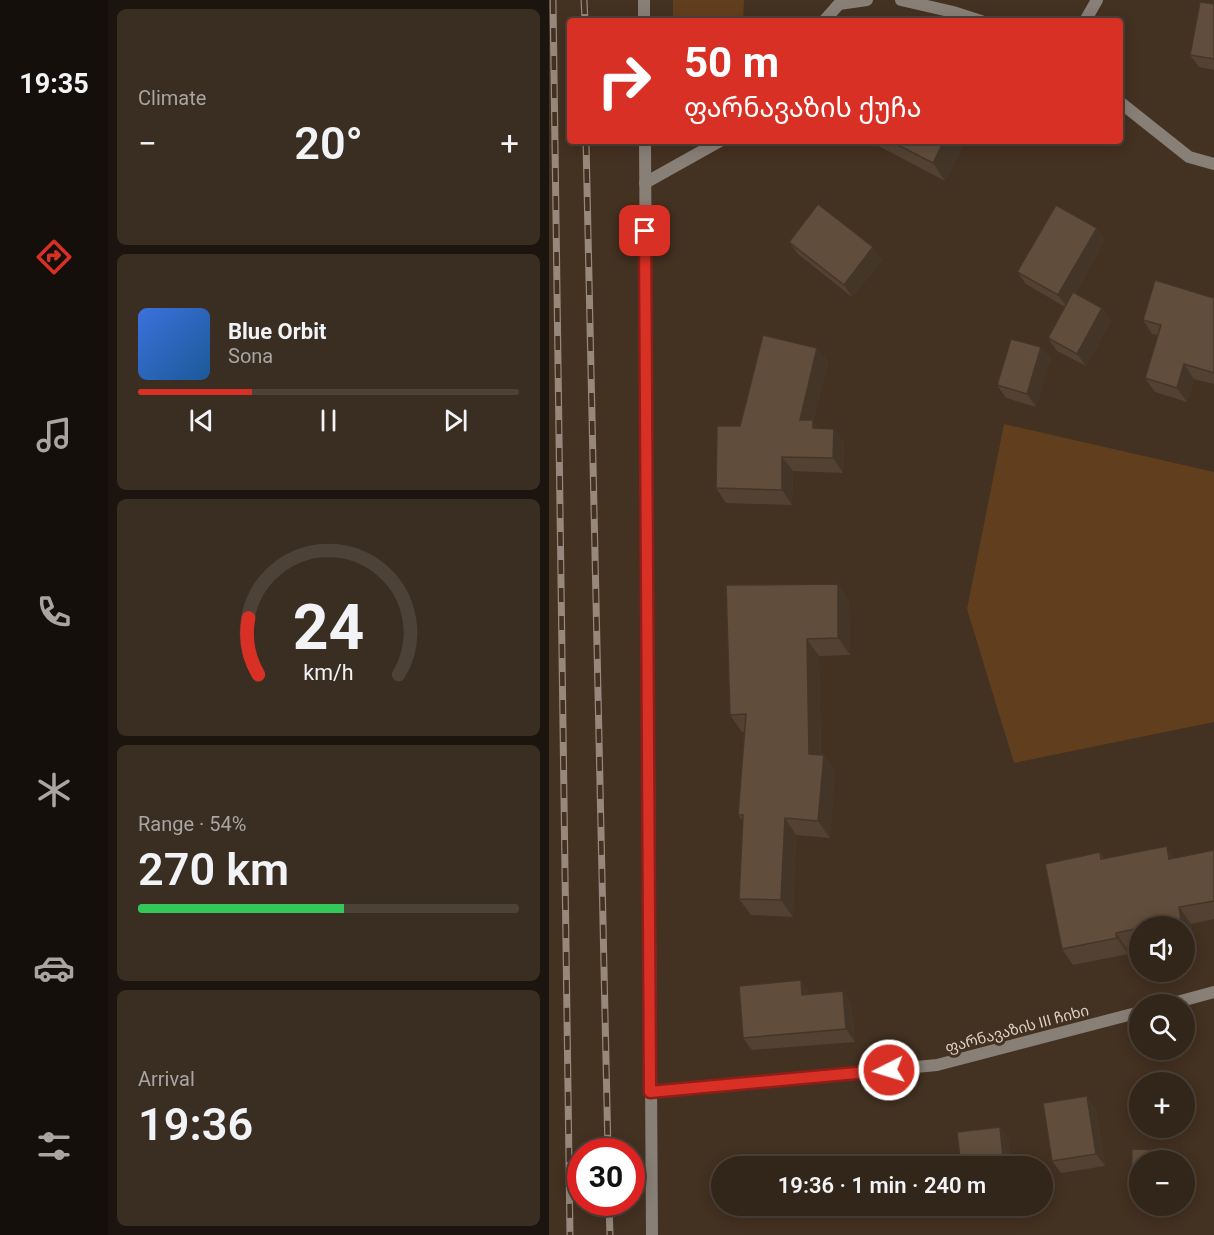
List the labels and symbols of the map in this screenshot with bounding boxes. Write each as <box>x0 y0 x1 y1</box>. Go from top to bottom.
pin <box>619 205 670 256</box>
street label: ფარნავაზის III ჩიხი <box>943 1001 1091 1057</box>
position arrow <box>857 1038 921 1102</box>
speed limit sign: 30 <box>567 1138 645 1216</box>

